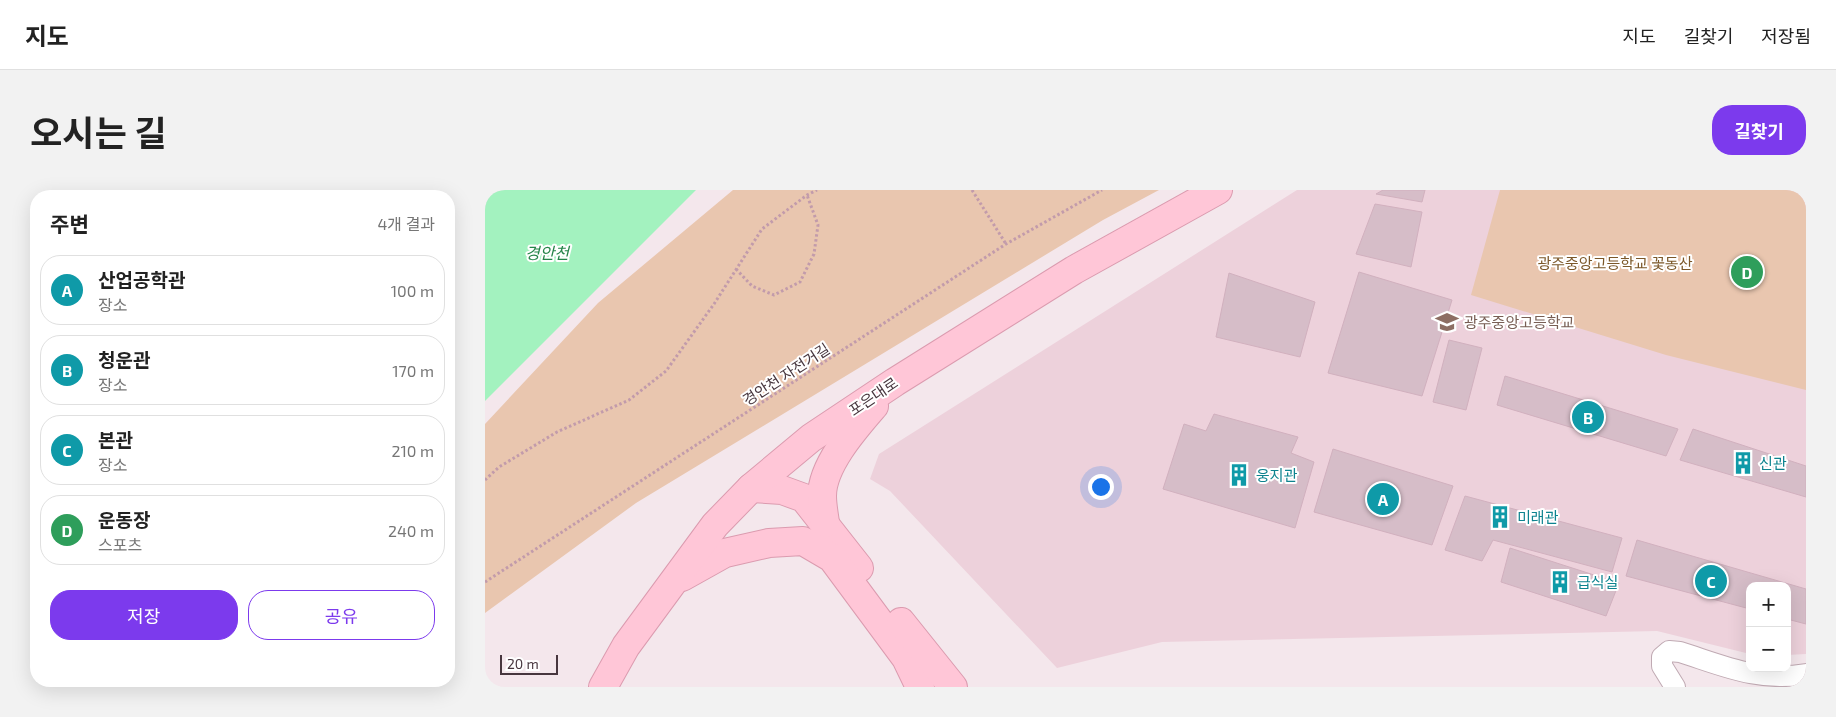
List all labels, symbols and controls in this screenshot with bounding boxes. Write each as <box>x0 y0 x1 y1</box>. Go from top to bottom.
text: 지도 <box>25 21 69 50</box>
text: 지도 <box>1623 25 1656 47</box>
text: 길찾기 <box>1684 25 1733 47</box>
text: 저장됨 <box>1761 25 1811 47</box>
button: 길찾기 <box>1712 105 1806 155</box>
text: 오시는 길 <box>30 111 166 153</box>
text: 주변 <box>50 211 89 236</box>
text: 4개 결과 <box>377 214 435 233</box>
water label: 경안천 <box>525 243 571 262</box>
pin: D <box>1731 253 1763 291</box>
park label: 광주중앙고등학교 꽃동산 <box>1537 254 1693 272</box>
text: 산업공학관 <box>98 268 185 291</box>
text: A <box>62 281 72 300</box>
text: 100 m <box>391 281 434 300</box>
text: 장소 <box>98 295 127 314</box>
school or university icon: 광주중앙고등학교 <box>1434 309 1460 335</box>
place label: 광주중앙고등학교 <box>1464 313 1574 331</box>
street label: 경안천 자전거길 <box>739 339 833 409</box>
text: 청운관 <box>98 348 150 371</box>
text: B <box>62 361 72 380</box>
text: 170 m <box>392 361 434 380</box>
street label: 포은대로 <box>845 373 901 419</box>
text: 장소 <box>98 375 127 394</box>
pin: B <box>1572 398 1604 436</box>
text: 본관 <box>98 428 133 451</box>
text: C <box>62 441 72 460</box>
text: 210 m <box>391 441 434 460</box>
building icon: 신관 <box>1730 450 1756 476</box>
place label: 신관 <box>1759 454 1787 472</box>
text: 장소 <box>98 455 127 474</box>
building icon: 웅지관 <box>1226 462 1252 488</box>
place label: 웅지관 <box>1256 466 1298 484</box>
your location <box>1088 474 1114 500</box>
pin: A <box>1367 480 1399 518</box>
building icon: 미래관 <box>1487 504 1513 530</box>
text: 운동장 <box>98 508 150 531</box>
place label: 미래관 <box>1517 508 1559 526</box>
text: D <box>62 521 72 540</box>
text: 240 m <box>388 521 434 540</box>
text: 스포츠 <box>98 535 142 554</box>
pin: C <box>1695 562 1727 600</box>
building icon: 급식실 <box>1547 569 1573 595</box>
place label: 급식실 <box>1577 573 1618 591</box>
map controls <box>1746 582 1791 672</box>
button: + <box>1746 582 1791 627</box>
button: 저장 <box>50 590 238 640</box>
button: 공유 <box>248 590 435 640</box>
button: − <box>1746 627 1791 672</box>
scale bar <box>500 652 557 675</box>
text: 20 m <box>507 655 539 672</box>

